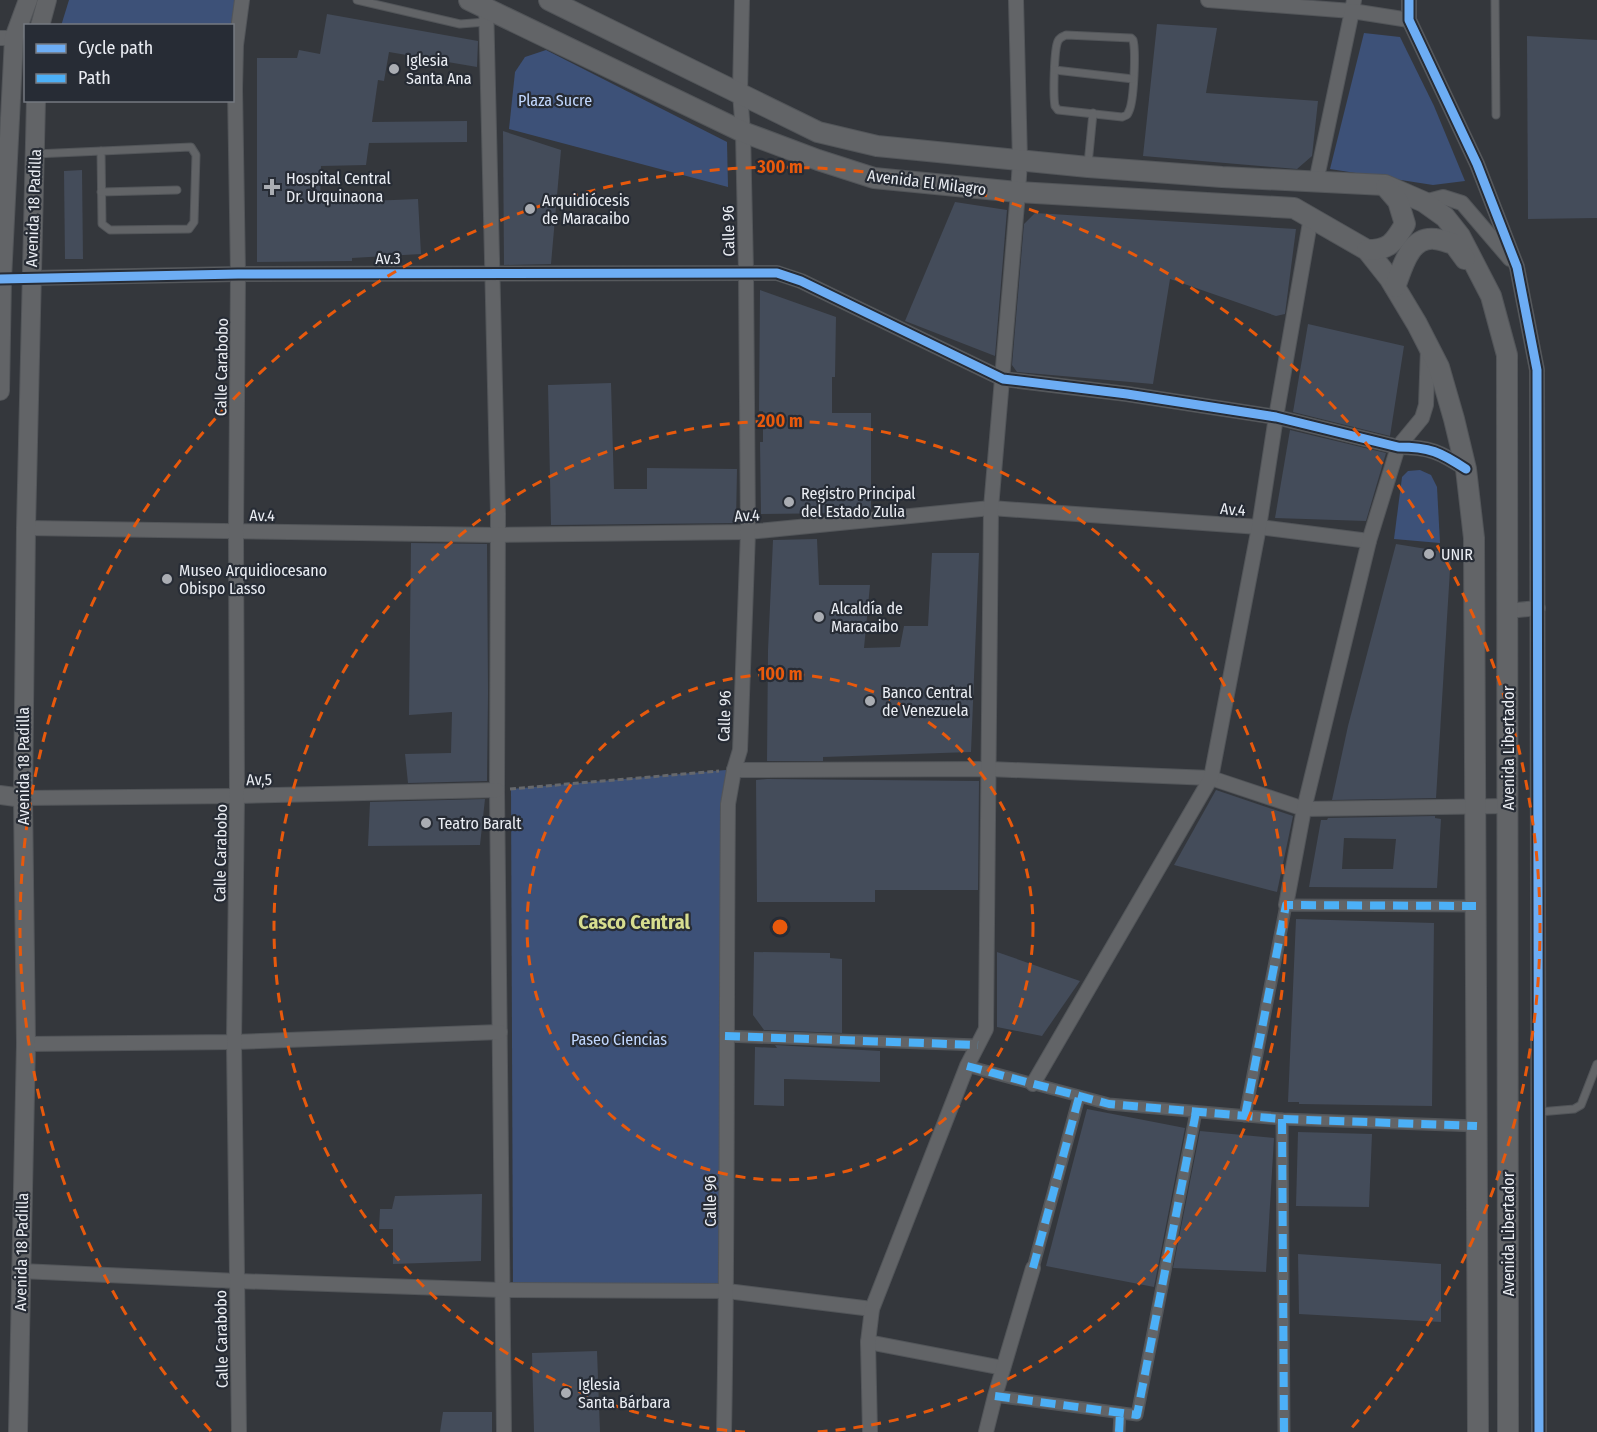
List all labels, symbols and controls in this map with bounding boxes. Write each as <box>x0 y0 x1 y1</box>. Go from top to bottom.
legend <box>24 24 234 102</box>
text: Cycle path <box>78 37 153 59</box>
place label: Iglesia Santa Ana <box>406 51 472 88</box>
marker: Iglesia Santa Ana <box>387 62 401 76</box>
text: Path <box>78 67 111 89</box>
park label: Plaza Sucre <box>518 91 592 110</box>
street label: Avenida 18 Padilla <box>22 148 45 267</box>
text: 300 m <box>756 156 803 178</box>
street label: Avenida El Milagro <box>866 166 988 199</box>
place label: Hospital Central Dr. Urquinaona <box>286 169 391 206</box>
marker: Hospital Central Dr. Urquinaona <box>263 178 281 196</box>
place label: Arquidiócesis de Maracaibo <box>542 191 630 228</box>
marker: Arquidiócesis de Maracaibo <box>523 202 537 216</box>
street label: Calle 96 <box>719 205 738 257</box>
street label: Av.3 <box>375 249 401 268</box>
street label: Calle Carabobo <box>211 318 232 416</box>
text: 200 m <box>756 410 803 432</box>
place label: Registro Principal del Estado Zulia <box>801 484 916 521</box>
marker: Registro Principal del Estado Zulia <box>782 495 796 509</box>
street label: Av.4 <box>1220 499 1247 520</box>
street label: Av.4 <box>734 505 760 526</box>
street label: Av.4 <box>249 506 275 525</box>
place label: UNIR <box>1441 545 1473 564</box>
marker: UNIR <box>1422 547 1436 561</box>
place label: Museo Arquidiocesano Obispo Lasso <box>179 561 327 598</box>
marker: Museo Arquidiocesano Obispo Lasso <box>160 572 174 586</box>
place label: Alcaldía de Maracaibo <box>831 599 903 636</box>
marker: Alcaldía de Maracaibo <box>812 610 826 624</box>
text: 100 m <box>758 663 802 685</box>
place label: Banco Central de Venezuela <box>882 683 972 720</box>
street label: Avenida Libertador <box>1499 685 1518 810</box>
street label: Calle 96 <box>714 690 735 742</box>
marker: Banco Central de Venezuela <box>863 694 877 708</box>
street label: Avenida 18 Padilla <box>14 707 33 825</box>
street label: Av,5 <box>246 770 272 789</box>
street label: Calle Carabobo <box>210 804 231 902</box>
place label: Teatro Baralt <box>438 814 522 833</box>
marker: Teatro Baralt <box>419 816 433 830</box>
district label: Casco Central <box>578 910 690 934</box>
centre of rings <box>770 917 790 937</box>
park label: Paseo Ciencias <box>571 1030 667 1049</box>
street label: Avenida Libertador <box>1499 1171 1518 1296</box>
street label: Calle 96 <box>701 1175 720 1227</box>
street label: Avenida 18 Padilla <box>11 1193 32 1311</box>
street label: Calle Carabobo <box>211 1290 232 1388</box>
place label: Iglesia Santa Bárbara <box>578 1375 670 1412</box>
marker: Iglesia Santa Bárbara <box>559 1386 573 1400</box>

